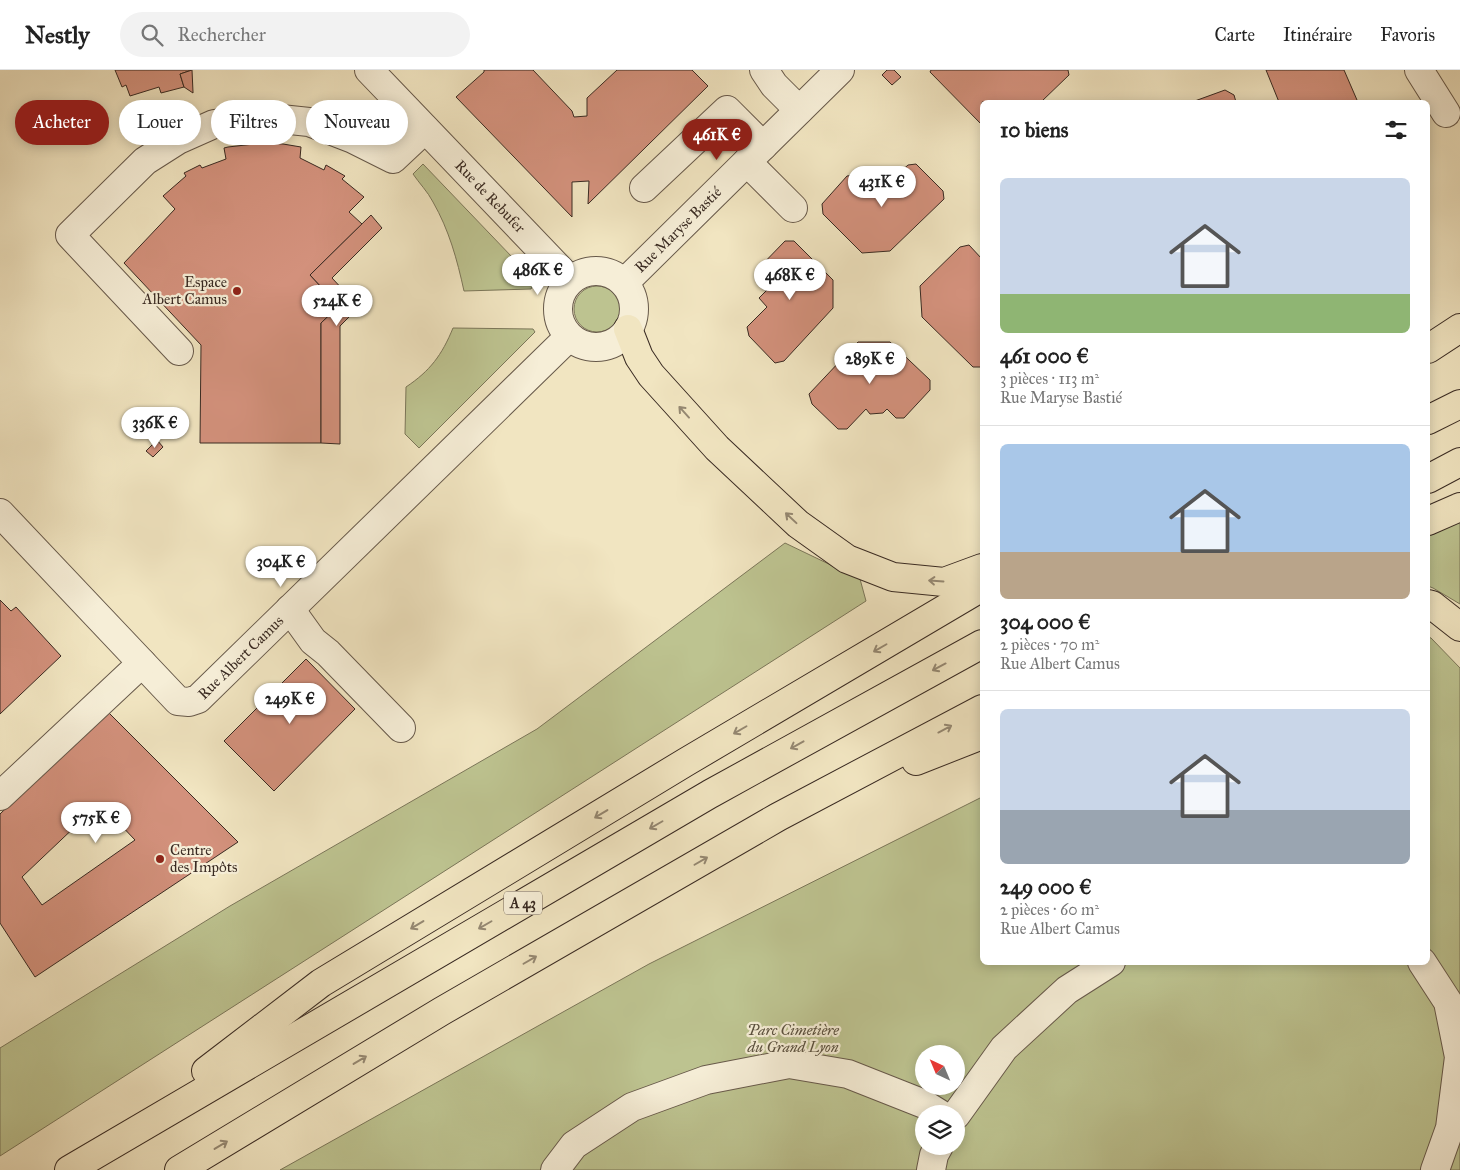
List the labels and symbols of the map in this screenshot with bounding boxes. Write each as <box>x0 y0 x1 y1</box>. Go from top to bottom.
pin: 461K € <box>676 118 758 161</box>
street label: Rue de Rebufer <box>451 156 529 237</box>
pin: 431K € <box>841 166 923 208</box>
street label: Rue Maryse Bastié <box>631 182 726 276</box>
pin: 486K € <box>497 254 579 296</box>
pin: 468K € <box>749 258 831 301</box>
place label: Espace Albert Camus <box>142 273 227 308</box>
pin: 524K € <box>296 284 378 327</box>
marker: Espace Albert Camus <box>231 285 243 297</box>
pin: 289K € <box>829 342 911 385</box>
pin: 336K € <box>114 406 196 449</box>
one-way arrow <box>678 406 690 419</box>
one-way arrow <box>785 512 797 524</box>
pin: 304K € <box>240 546 322 588</box>
one-way arrow <box>929 577 945 586</box>
street label: Rue Albert Camus <box>194 612 287 703</box>
one-way arrow <box>874 643 888 653</box>
one-way arrow <box>932 662 947 672</box>
pin: 249K € <box>249 682 331 725</box>
one-way arrow <box>937 724 952 734</box>
one-way arrow <box>733 726 748 735</box>
one-way arrow <box>790 741 805 750</box>
pin: 575K € <box>55 802 137 844</box>
one-way arrow <box>594 809 608 819</box>
one-way arrow <box>649 821 663 831</box>
place label: Centre des Impôts <box>170 841 237 876</box>
marker: Centre des Impôts <box>154 853 166 865</box>
one-way arrow <box>694 856 708 866</box>
road number: A 43 <box>504 891 542 914</box>
one-way arrow <box>478 920 493 930</box>
one-way arrow <box>411 921 425 931</box>
one-way arrow <box>522 954 537 964</box>
park label: Parc Cimetière du Grand Lyon <box>746 1021 839 1056</box>
north arrow <box>915 1045 965 1095</box>
one-way arrow <box>352 1055 366 1065</box>
one-way arrow <box>214 1139 228 1149</box>

